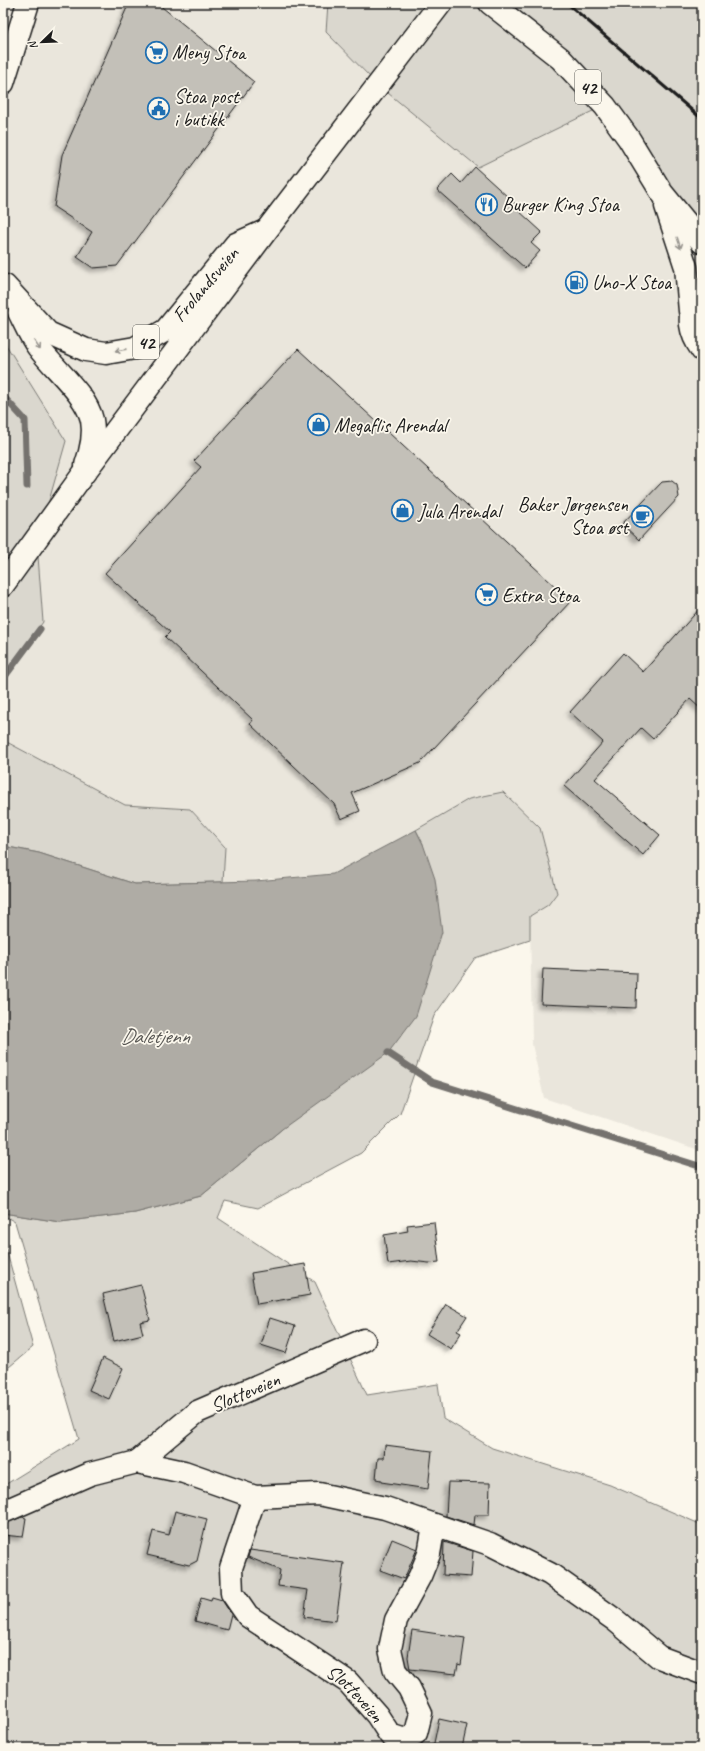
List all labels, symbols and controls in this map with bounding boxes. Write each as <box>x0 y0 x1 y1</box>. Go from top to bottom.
north arrow <box>22 22 62 62</box>
text: N <box>24 38 41 52</box>
supermarket icon: Meny Stoa <box>143 39 169 65</box>
place label: Meny Stoa <box>172 40 247 65</box>
road number: 42 <box>575 70 601 104</box>
place label: Stoa post i butikk <box>174 84 241 132</box>
public building icon: Stoa post i butikk <box>145 95 171 121</box>
restaurant icon: Burger King Stoa <box>473 191 499 217</box>
place label: Burger King Stoa <box>502 192 621 217</box>
one-way arrow <box>675 237 683 249</box>
street label: Frolandsveien <box>167 241 245 327</box>
fuel station icon: Uno-X Stoa <box>564 269 590 295</box>
place label: Uno-X Stoa <box>592 270 673 295</box>
road number: 42 <box>133 325 159 359</box>
one-way arrow <box>33 339 41 350</box>
one-way arrow <box>115 346 128 354</box>
shop icon: Megaflis Arendal <box>305 412 331 438</box>
place label: Megaflis Arendal <box>334 413 450 438</box>
place label: Baker Jørgensen Stoa øst <box>518 492 630 540</box>
shop icon: Jula Arendal <box>389 498 415 524</box>
place label: Jula Arendal <box>417 499 504 524</box>
cafe icon: Baker Jørgensen Stoa øst <box>630 503 656 529</box>
supermarket icon: Extra Stoa <box>473 582 499 608</box>
place label: Extra Stoa <box>502 583 581 608</box>
water label: Daletjenn <box>121 1023 191 1049</box>
street label: Slotteveien <box>207 1366 284 1418</box>
street label: Slotteveien <box>322 1659 391 1728</box>

